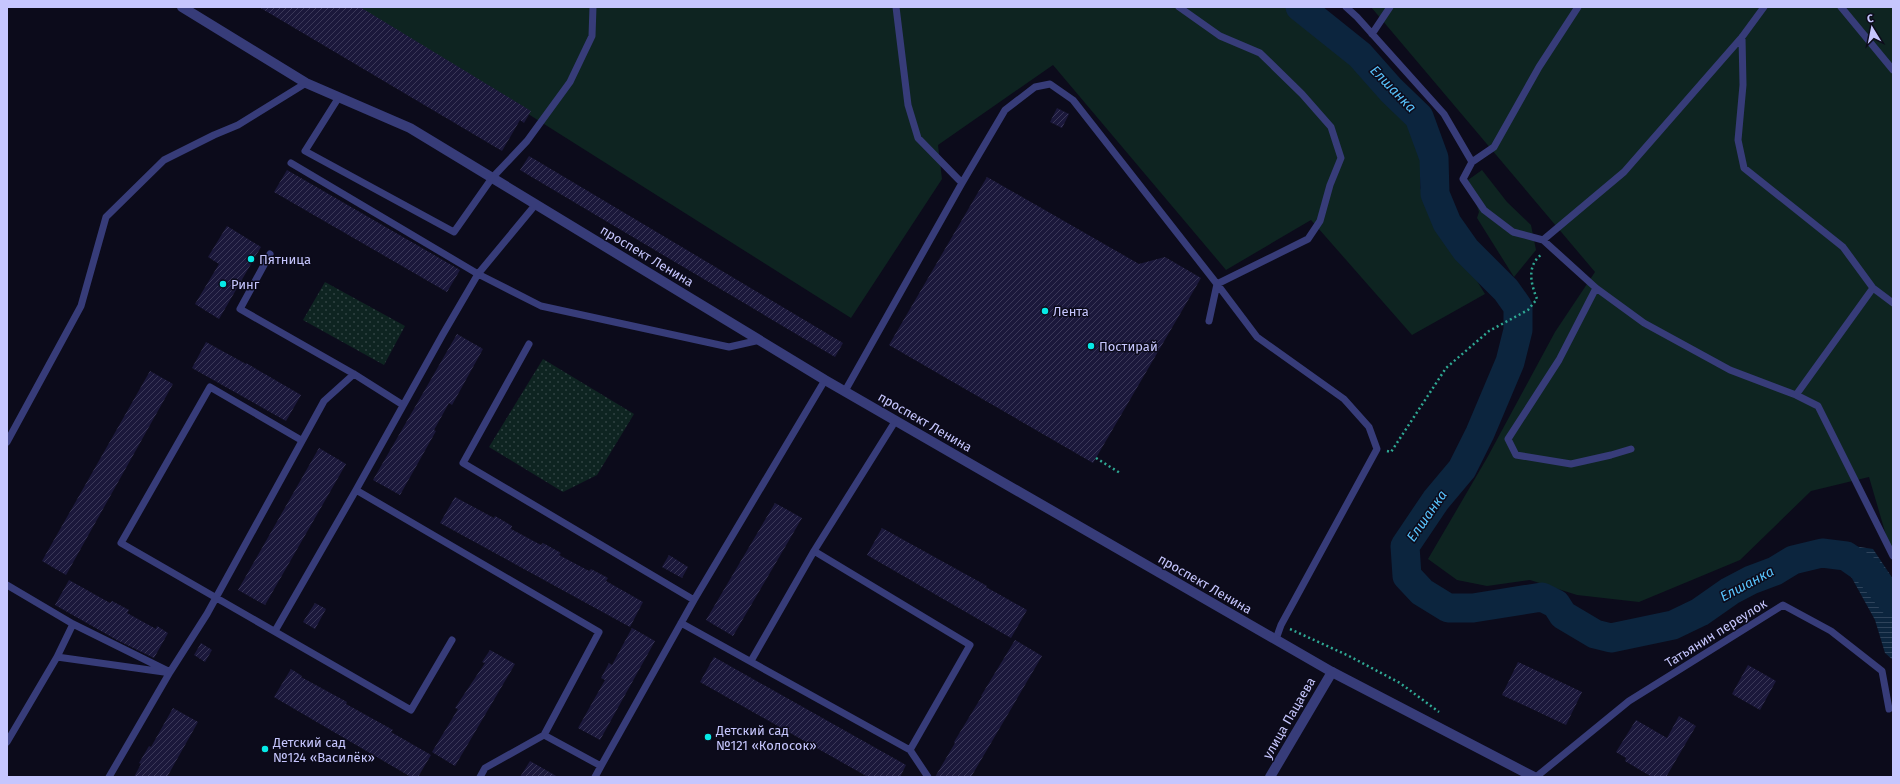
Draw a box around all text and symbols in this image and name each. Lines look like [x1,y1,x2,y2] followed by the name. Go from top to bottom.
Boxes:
[1852,8,1892,48] north arrow
[1866,12,1875,26] text: С
[1366,62,1420,116] water label: Елшанка
[598,222,696,290] street label: проспект Ленина
[259,252,311,267] place label: Пятница
[246,254,256,264] marker: Пятница
[231,277,260,292] place label: Ринг
[218,279,228,289] marker: Ринг
[1053,304,1089,319] place label: Лента
[1040,306,1050,316] marker: Лента
[1099,339,1158,354] place label: Постирай
[1086,341,1096,351] marker: Постирай
[875,389,975,455] street label: проспект Ленина
[1403,487,1451,545] water label: Елшанка
[1155,551,1255,617] street label: проспект Ленина
[1717,563,1777,605] water label: Елшанка
[1662,596,1770,670] street label: Татьянин переулок
[1260,675,1318,761] street label: улица Пацаева
[715,723,817,753] place label: Детский сад №121 «Колосок»
[703,732,713,742] marker: Детский сад №121 «Колосок»
[272,735,375,765] place label: Детский сад №124 «Василёк»
[260,744,270,754] marker: Детский сад №124 «Василёк»

